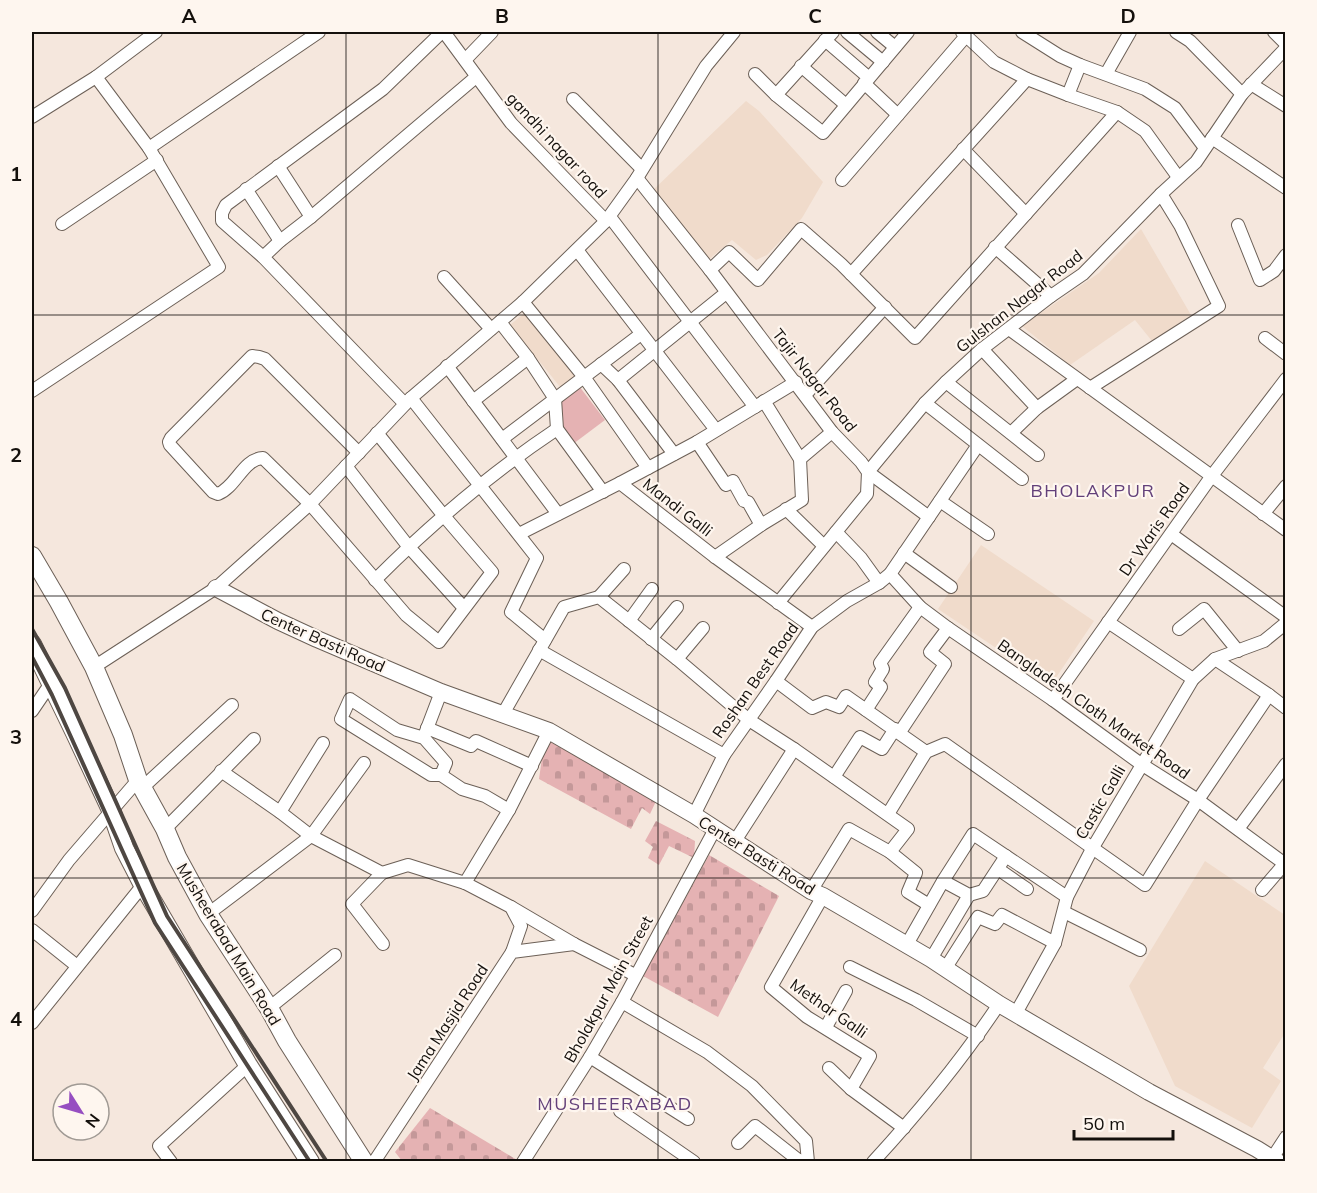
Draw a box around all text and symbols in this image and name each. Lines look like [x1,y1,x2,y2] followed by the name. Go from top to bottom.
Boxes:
[182,3,197,28] text: A
[495,3,509,28] text: B
[808,3,822,28] text: C
[1120,3,1136,28] text: D
[503,88,611,202] street label: gandhi nagar road
[10,161,22,186] text: 1
[952,245,1086,357] street label: Gulshan Nagar Road
[768,324,862,436] street label: Tajir Nagar Road
[10,442,22,467] text: 2
[639,474,717,540] street label: Mandi Galli
[1114,478,1194,580] street label: Dr Waris Road
[1031,479,1155,502] district label: BHOLAKPUR
[258,604,388,676] street label: Center Basti Road
[708,618,802,742] street label: Roshan Best Road
[994,635,1194,783] street label: Bangladesh Cloth Market Road
[10,724,22,749] text: 3
[1071,761,1129,843] street label: Castic Galli
[695,811,819,899] street label: Center Basti Road
[173,859,285,1029] street label: Musheerabad Main Road
[559,912,657,1066] street label: Bholakpur Main Street
[402,960,492,1084] street label: Jama Masjid Road
[787,974,871,1042] street label: Methar Galli
[10,1006,22,1031] text: 4
[51,1082,111,1142] north arrow
[537,1092,693,1115] district label: MUSHEERABAD
[1074,1103,1173,1141] scale bar
[81,1110,105,1132] text: N
[1083,1112,1125,1135] text: 50 m

